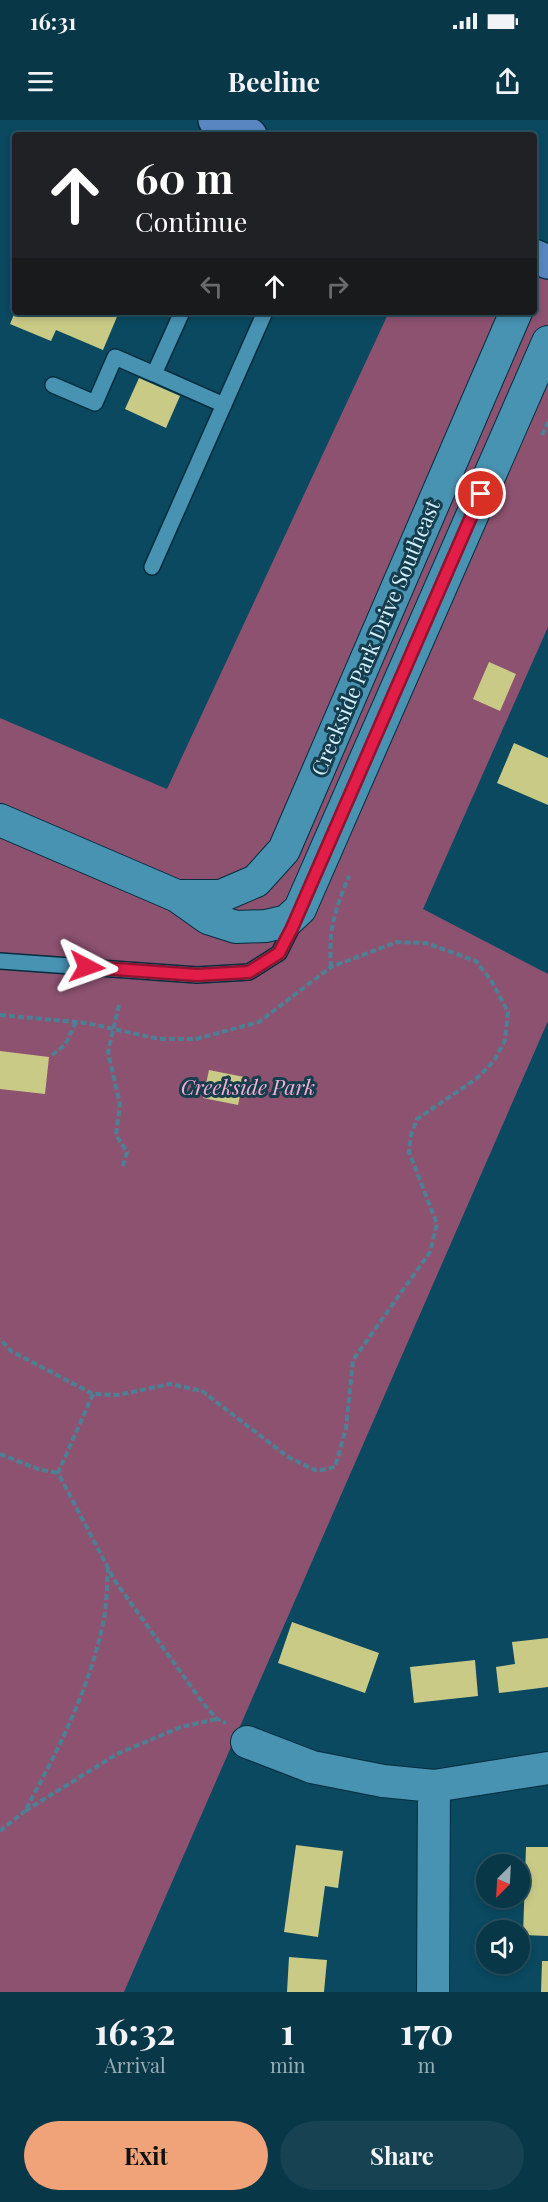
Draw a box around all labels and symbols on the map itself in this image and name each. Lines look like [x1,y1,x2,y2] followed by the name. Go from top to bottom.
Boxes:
[455,468,506,519] pin
[303,494,445,779] street label: Creekside Park Drive Southeast
[55,935,119,999] position arrow
[181,1072,315,1100] park label: Creekside Park
[476,1854,530,1908] north arrow

